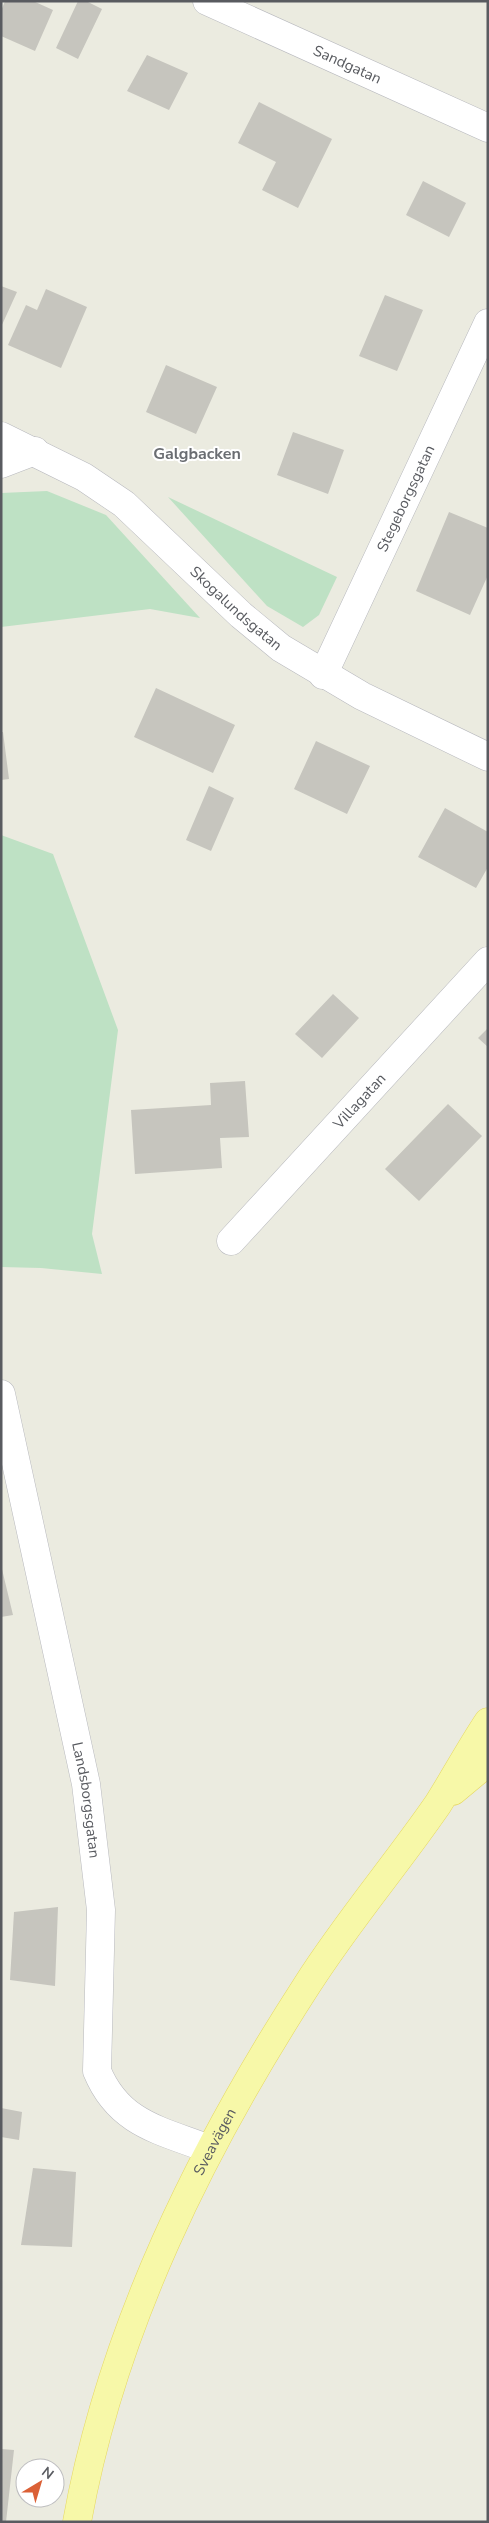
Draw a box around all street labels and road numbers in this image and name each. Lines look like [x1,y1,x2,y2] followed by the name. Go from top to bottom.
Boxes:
[310,40,385,89] street label: Sandgatan
[372,442,439,555] street label: Stegeborgsgatan
[186,562,286,655] street label: Skogalundsgatan
[328,1069,390,1134] street label: Villagatan
[67,1740,105,1859] street label: Landsborgsgatan
[189,2105,241,2179] street label: Sveavägen

